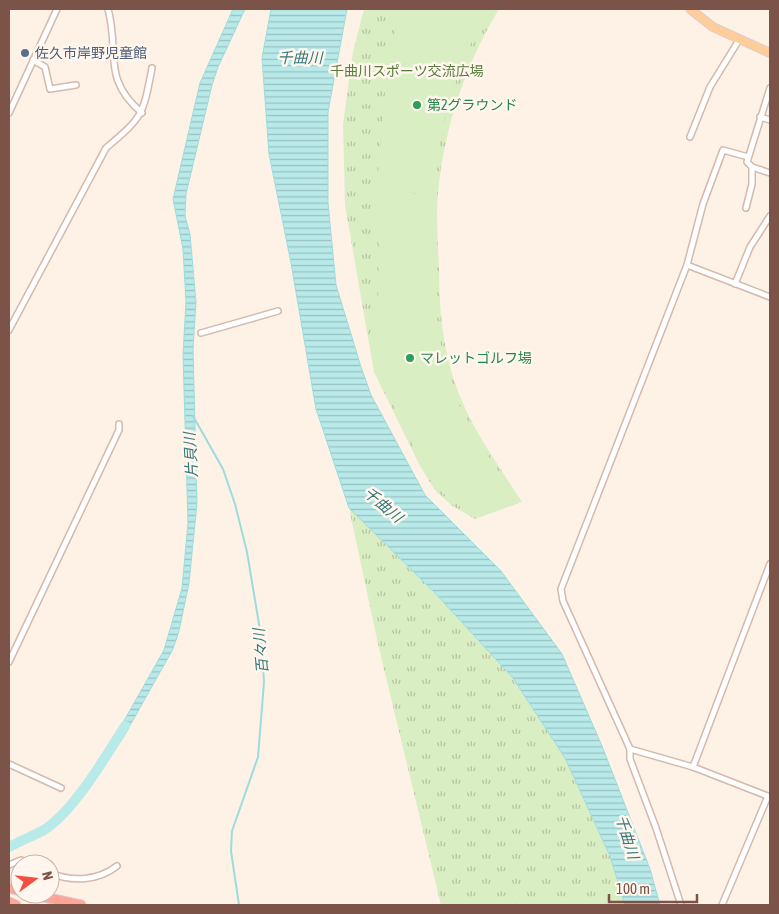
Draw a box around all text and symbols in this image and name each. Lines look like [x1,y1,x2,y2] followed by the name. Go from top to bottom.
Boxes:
[35,45,147,61] place label: 佐久市岸野児童館
[19,47,31,59] marker: 佐久市岸野児童館
[277,49,324,66] water label: 千曲川
[330,63,484,79] park label: 千曲川スポーツ交流広場
[427,97,518,113] place label: 第2グラウンド
[411,99,423,111] marker: 第2グラウンド
[420,350,532,366] place label: マレットゴルフ場
[404,352,416,364] marker: マレットゴルフ場
[181,430,200,478] water label: 片貝川
[361,484,408,527] water label: 千曲川
[250,626,271,674] water label: 百々川
[613,813,643,863] water label: 千曲川
[10,854,60,904] north arrow
[39,870,56,882] text: N
[609,872,696,904] scale bar
[616,880,650,897] text: 100 m

